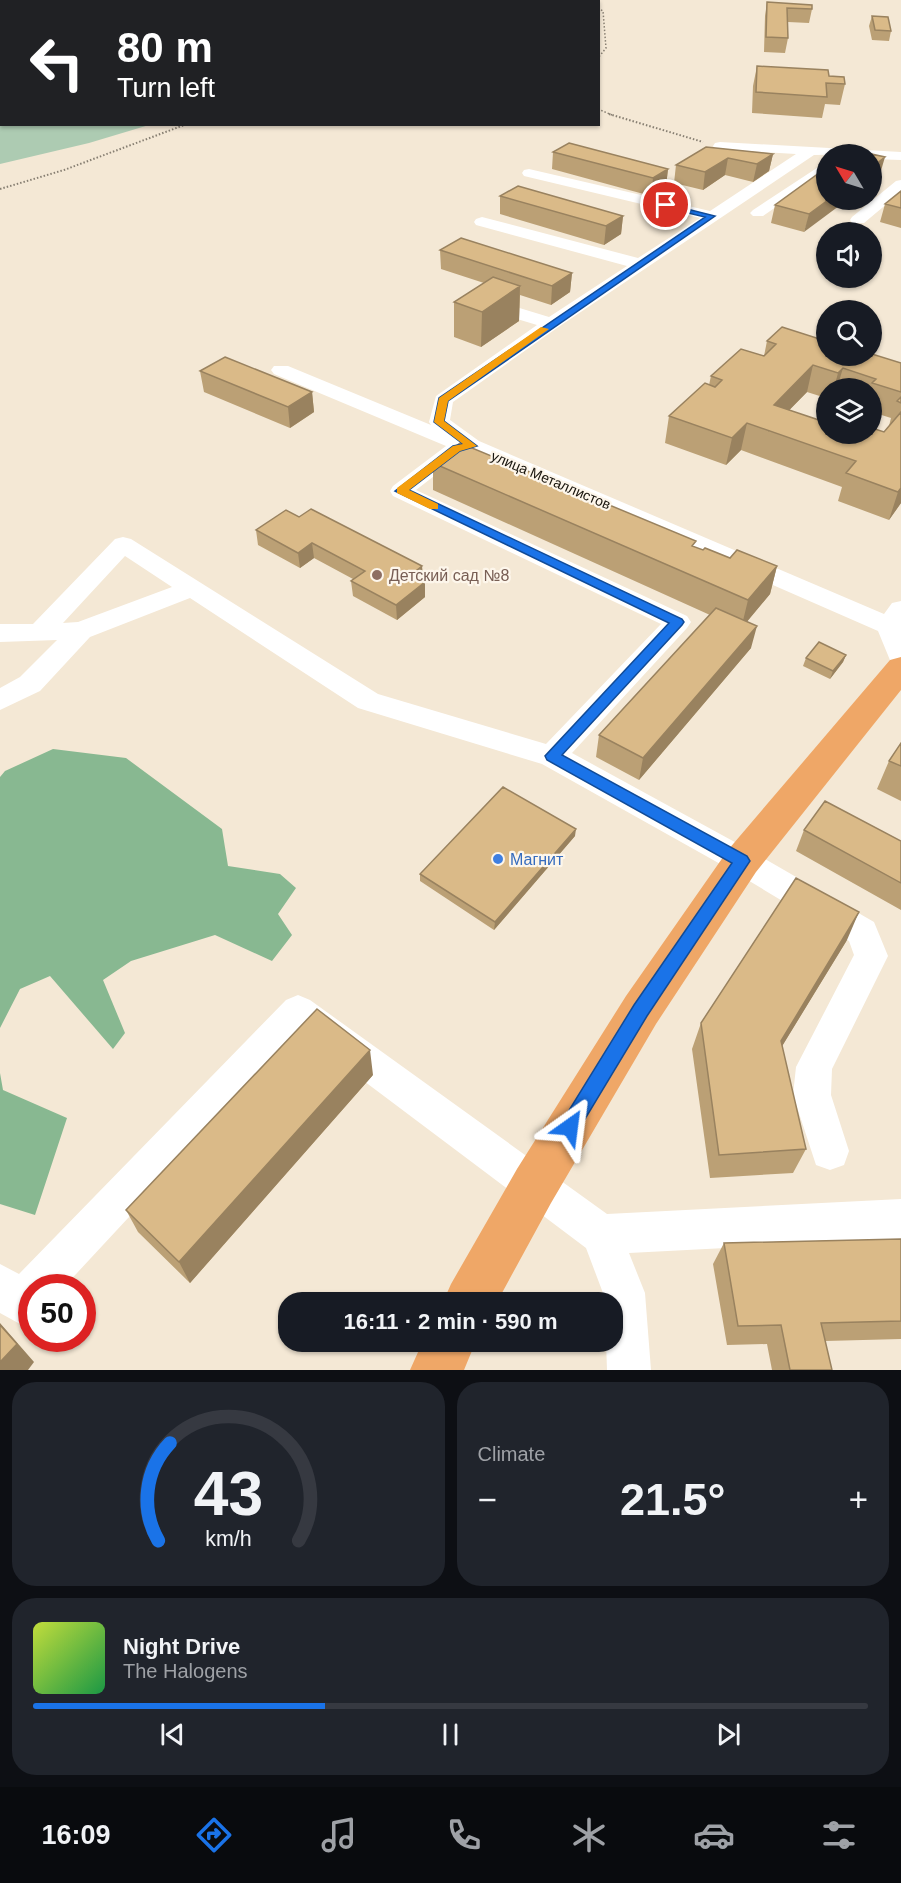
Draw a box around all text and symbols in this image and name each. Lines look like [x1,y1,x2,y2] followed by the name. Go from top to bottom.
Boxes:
[18,24,96,102] icon: left
[117,24,213,71] text: 80 m
[117,73,215,103] text: Turn left
[816,144,882,210] north arrow
[816,144,882,444] map controls
[640,179,691,230] pin
[649,188,682,221] icon: arrive
[816,222,882,288] button: sound
[816,300,882,366] button: search
[816,378,882,444] button: layers
[489,448,613,512] street label: улица Металлистов
[389,567,510,584] place label: Детский сад №8
[370,568,384,582] marker: Детский сад №8
[510,851,564,868] place label: Магнит
[491,852,505,866] marker: Магнит
[538,1095,602,1159] position arrow
[18,1274,96,1352] speed limit sign: 50
[344,1309,558,1334] text: 16:11 · 2 min · 590 m
[478,1443,545,1465] text: Climate
[194,1459,263,1528] text: 43
[620,1474,726,1525] text: 21.5°
[478,1481,497,1518] text: −
[849,1481,868,1518] text: +
[205,1527,251,1551] text: km/h
[123,1634,240,1659] text: Night Drive
[123,1660,248,1682] text: The Halogens
[156,1718,189,1751] icon: previous
[434,1718,467,1751] icon: pause
[712,1718,745,1751] icon: next
[193,1814,235,1856] icon: directions
[318,1814,360,1856] icon: music
[443,1814,485,1856] icon: phone
[568,1814,610,1856] icon: climate
[693,1814,735,1856] icon: car
[818,1814,860,1856] icon: filters
[41,1820,110,1850] text: 16:09

